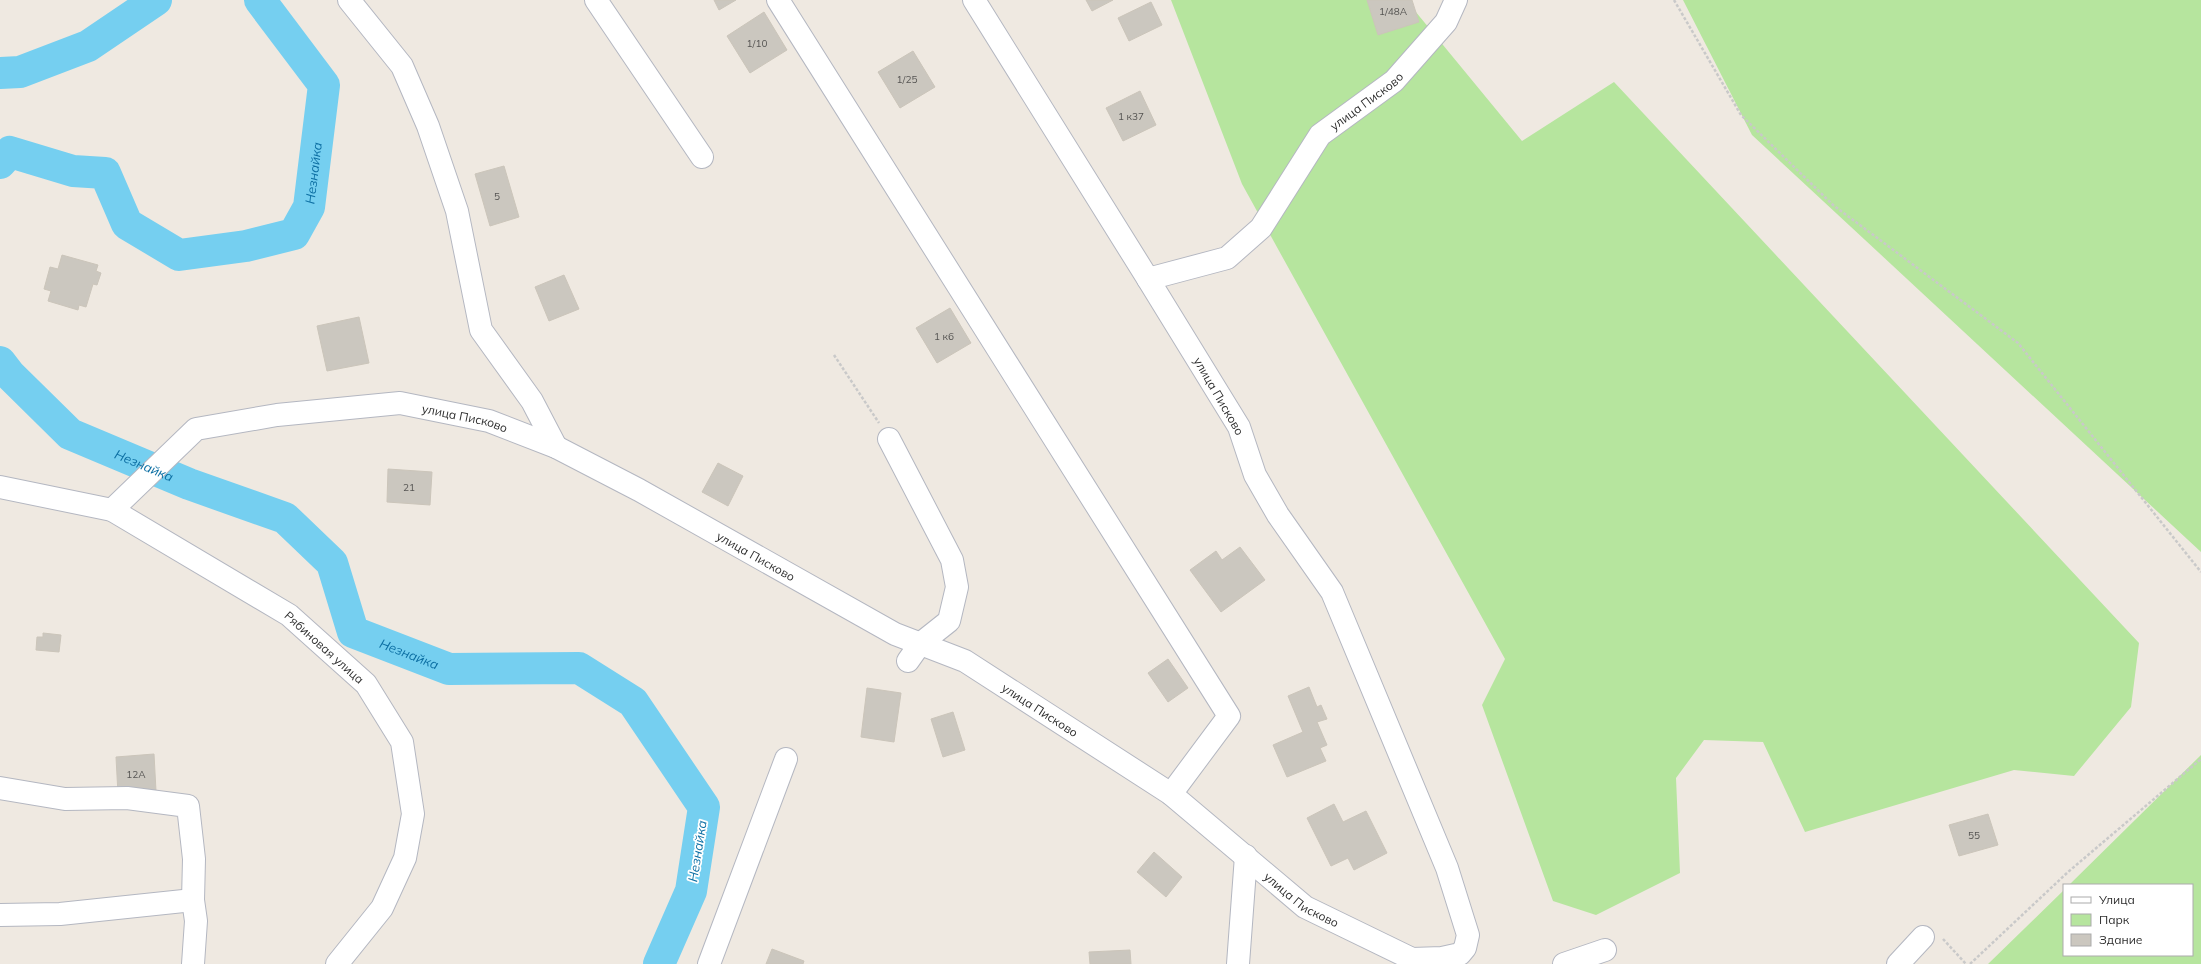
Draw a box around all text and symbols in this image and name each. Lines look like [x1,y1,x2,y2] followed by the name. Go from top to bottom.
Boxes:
[1379,5,1408,18] house number: 1/48А
[747,37,767,50] house number: 1/10
[1327,69,1406,133] street label: улица Писково
[897,73,917,86] house number: 1/25
[1118,110,1144,123] house number: 1 к37
[301,141,325,205] water label: Незнайка
[494,190,500,203] house number: 5
[934,330,954,343] house number: 1 к6
[1191,354,1247,438] street label: улица Писково
[421,400,510,435] street label: улица Писково
[112,446,176,485] water label: Незнайка
[403,481,415,494] house number: 21
[714,528,798,584] street label: улица Писково
[282,607,367,686] street label: Рябиновая улица
[377,635,441,672] water label: Незнайка
[999,680,1081,740] street label: улица Писково
[126,768,146,781] house number: 12А
[684,819,710,883] water label: Незнайка
[1968,829,1980,842] house number: 55
[1261,869,1342,930] street label: улица Писково
[2063,884,2193,956] legend
[2098,892,2135,907] text: Улица
[2099,912,2130,927] text: Парк
[2099,932,2143,947] text: Здание

